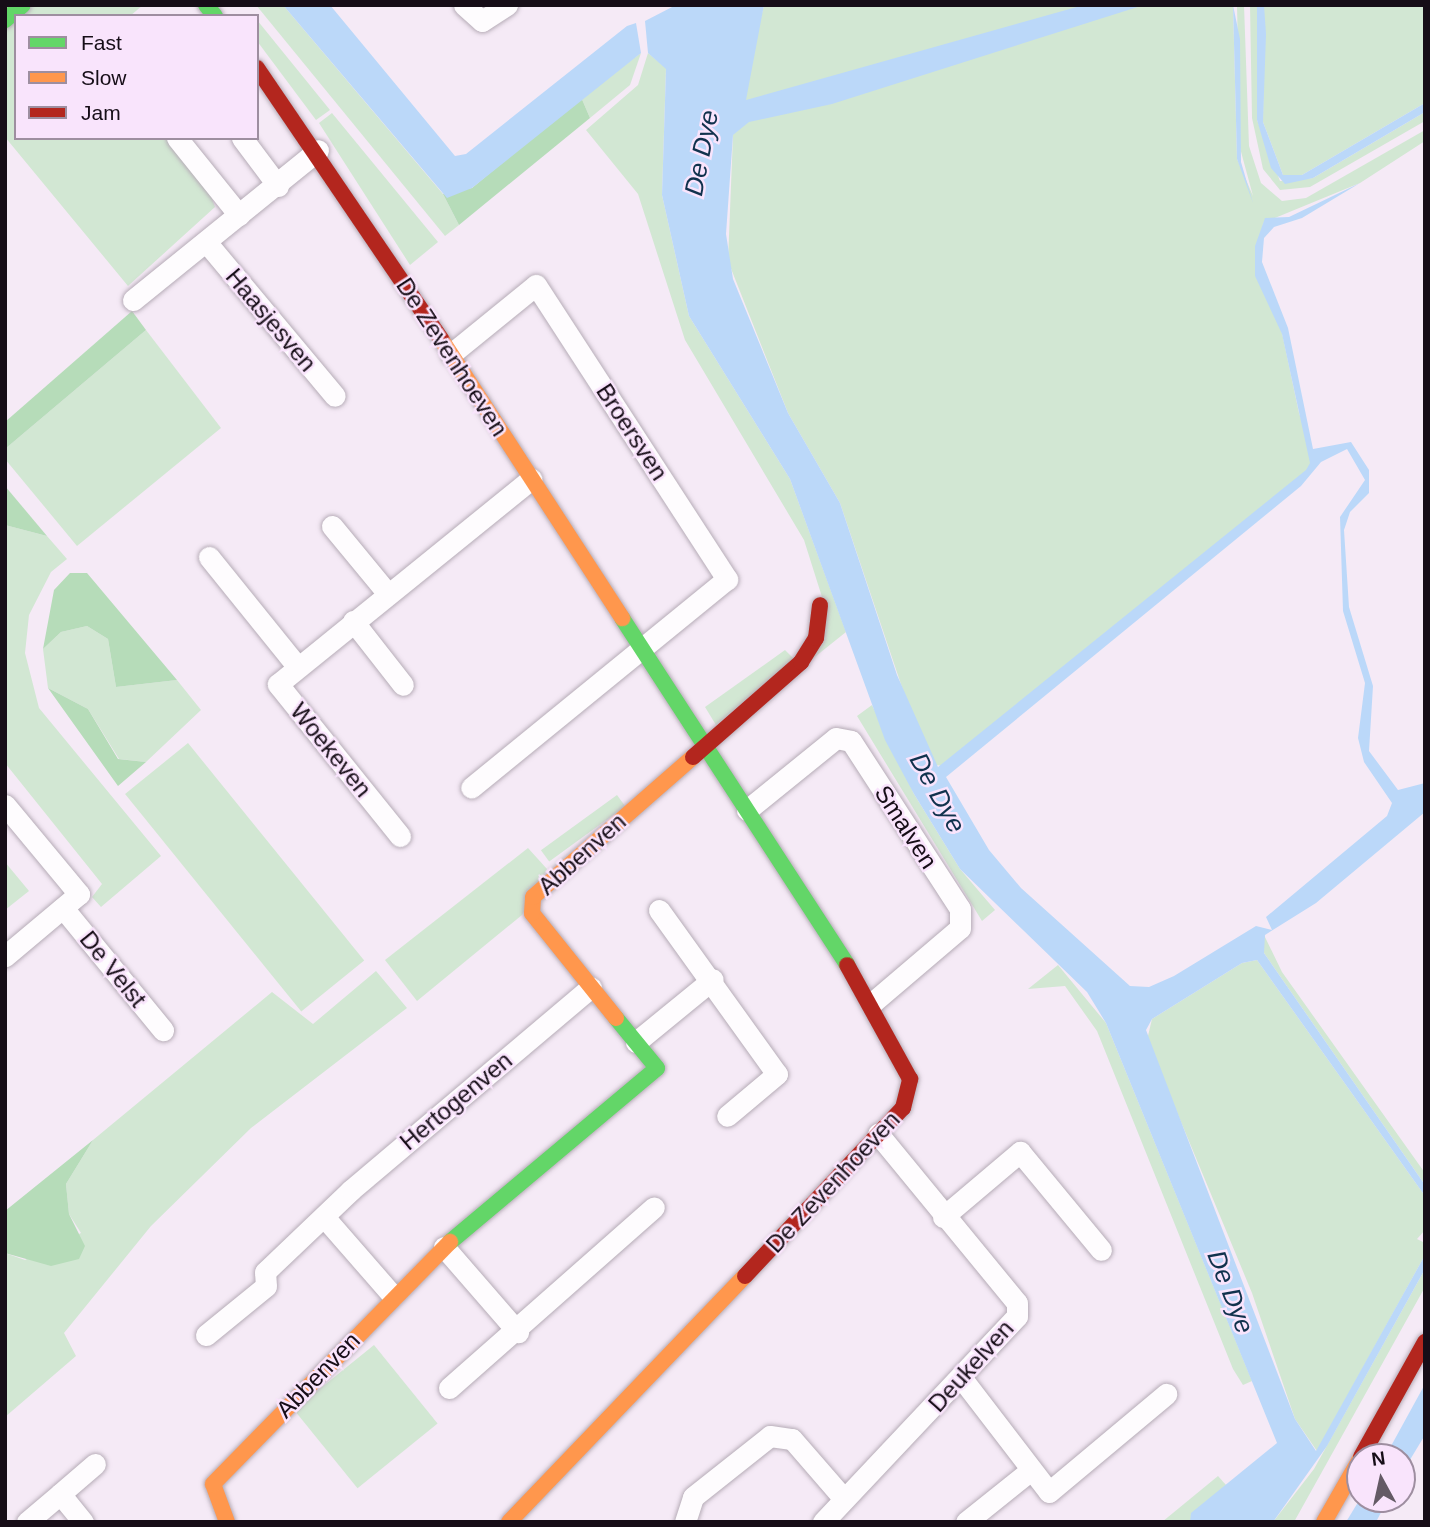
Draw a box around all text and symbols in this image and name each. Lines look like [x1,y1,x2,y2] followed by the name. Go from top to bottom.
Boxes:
[14,14,259,140] legend
[81,31,122,54] text: Fast
[81,66,127,89] text: Slow
[81,101,121,124] text: Jam
[678,107,726,199] water label: De Dye
[220,263,322,377] street label: Haasjesven
[390,273,514,441] street label: De Zevenhoeven
[590,378,674,486] street label: Broersven
[284,697,378,803] street label: Woekeven
[902,748,972,838] water label: De Dye
[868,780,944,874] street label: Smalven
[532,807,632,901] street label: Abbenven
[74,925,152,1013] street label: De Velst
[394,1046,518,1156] street label: Hertogenven
[760,1105,906,1259] street label: De Zevenhoeven
[1200,1246,1260,1338] water label: De Dye
[922,1314,1020,1418] street label: Deukelven
[270,1326,366,1424] street label: Abbenven
[1346,1443,1416,1513] north arrow
[1370,1447,1387,1470] text: N

